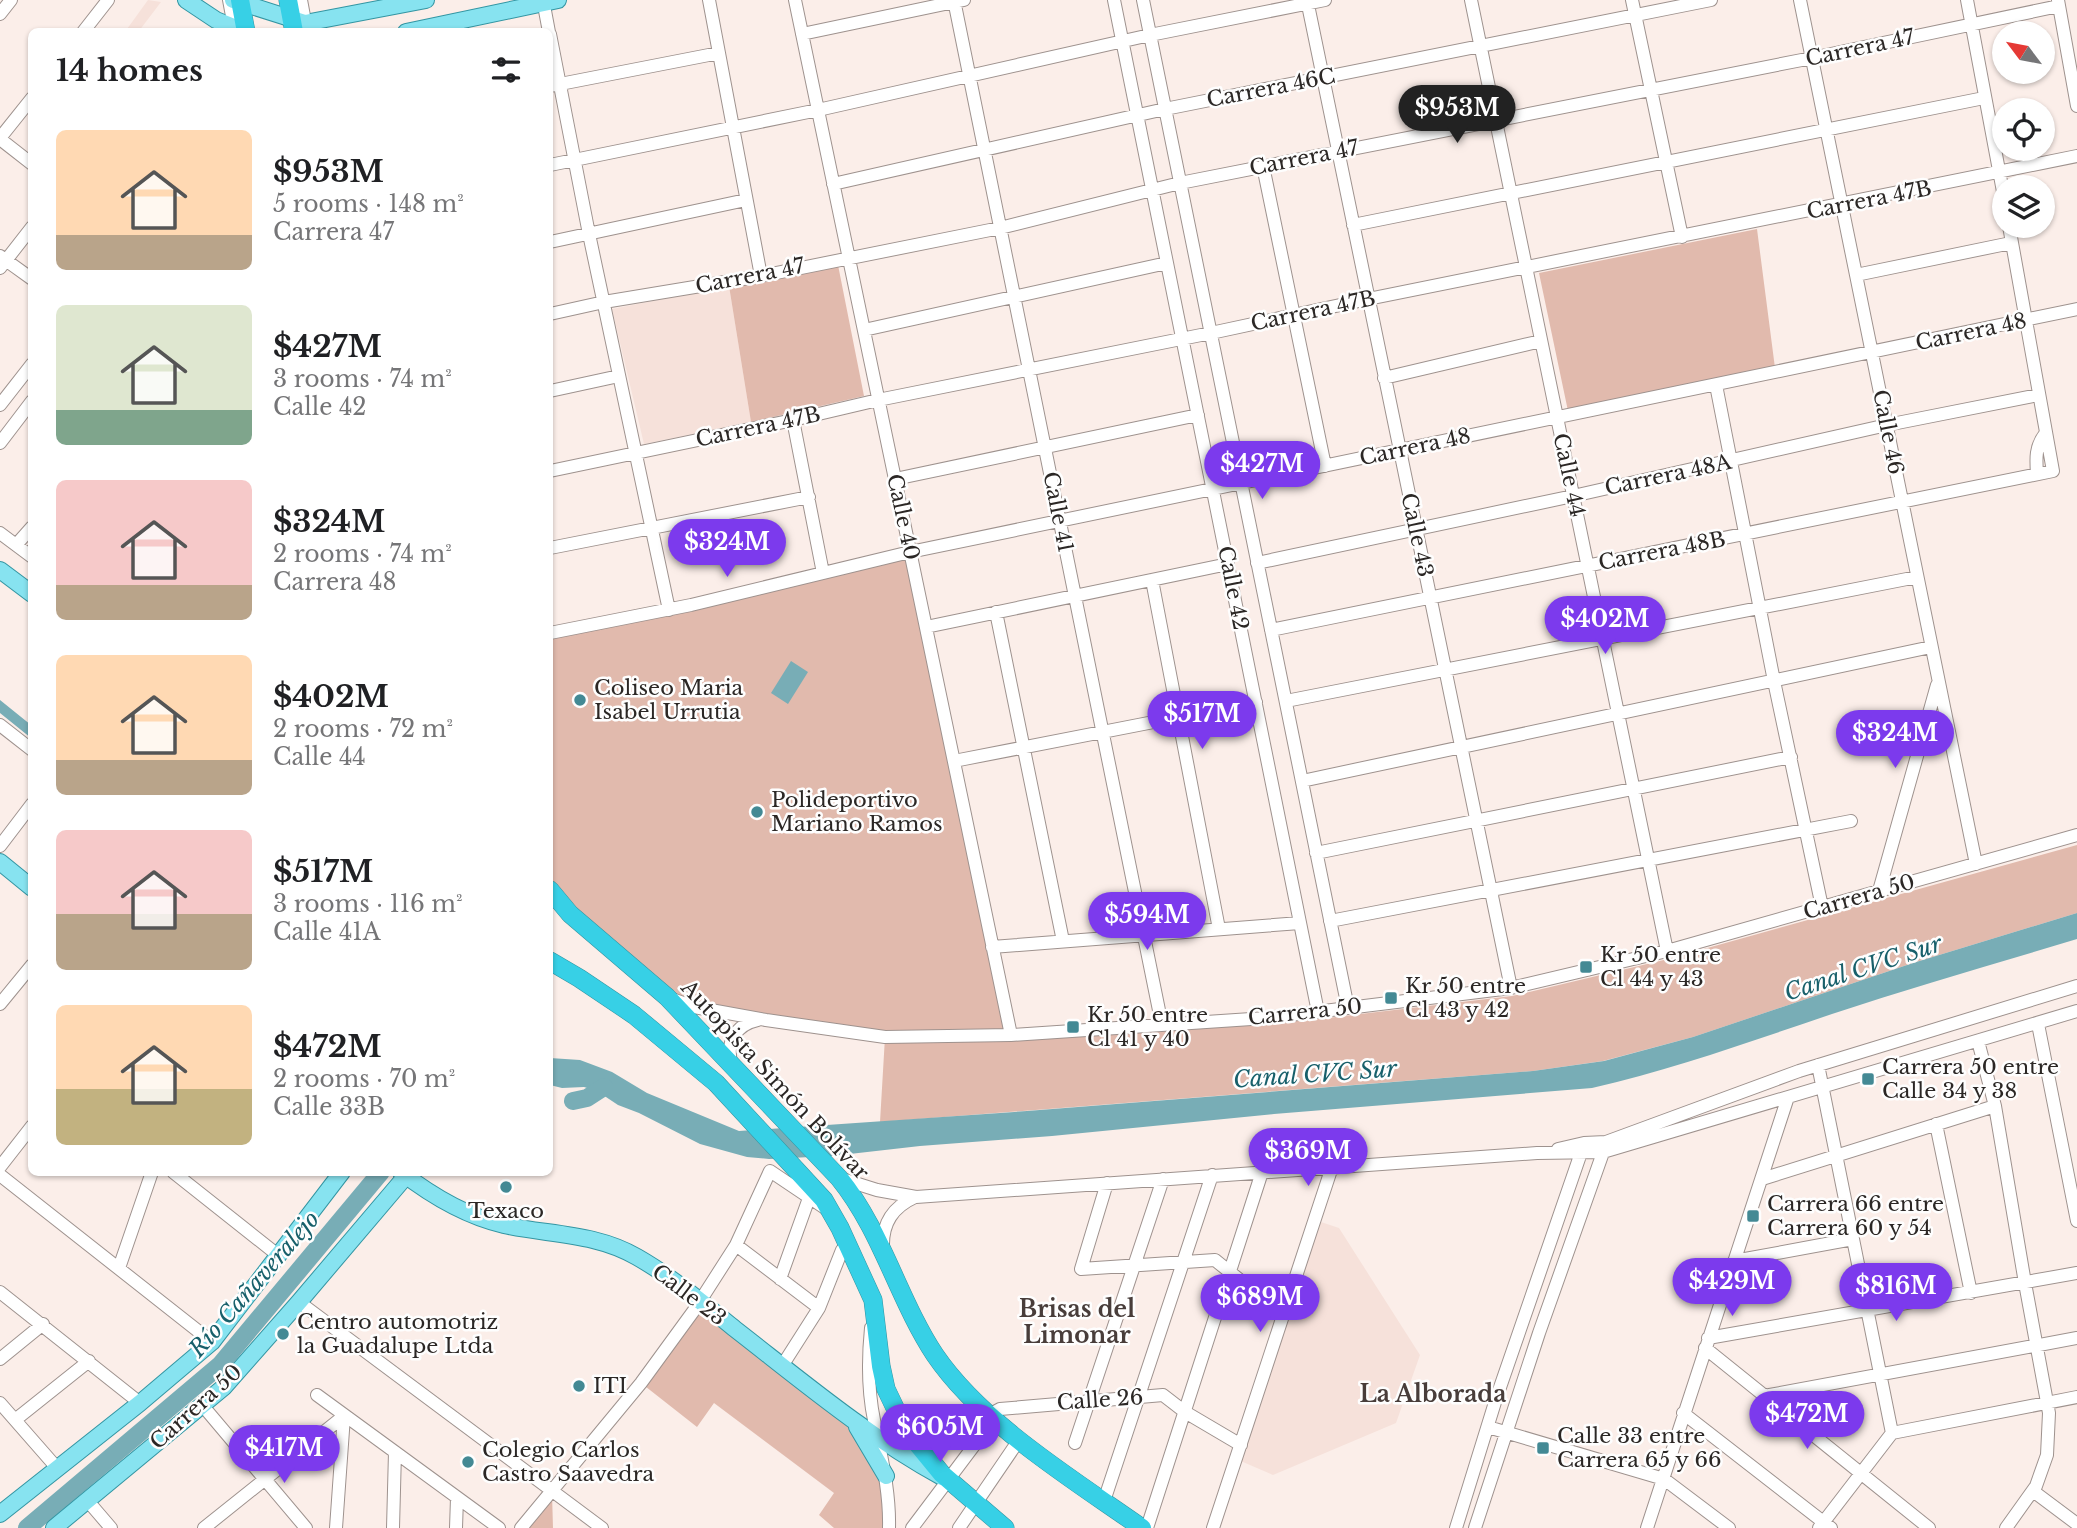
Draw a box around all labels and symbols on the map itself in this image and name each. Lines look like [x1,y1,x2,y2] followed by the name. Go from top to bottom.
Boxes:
[1992,21,2054,84] north arrow
[1803,24,1917,72] street label: Carrera 47
[1205,63,1337,113] street label: Carrera 46C
[1408,86,1506,145] pin: $953M
[1247,135,1361,181] street label: Carrera 47
[1804,175,1934,225] street label: Carrera 47B
[693,253,807,299] street label: Carrera 47
[1248,285,1378,337] street label: Carrera 47B
[1913,308,2029,356] street label: Carrera 48
[1867,387,1909,477] street label: Calle 46
[693,401,823,453] street label: Carrera 47B
[1357,423,1473,471] street label: Carrera 48
[1547,431,1591,519] street label: Calle 44
[1213,442,1311,501] pin: $427M
[1602,449,1735,501] street label: Carrera 48A
[1037,469,1079,555] street label: Calle 41
[881,472,925,562] street label: Calle 40
[1395,491,1439,579] street label: Calle 43
[678,520,776,579] pin: $324M
[1596,526,1728,576] street label: Carrera 48B
[1212,544,1254,632] street label: Calle 42
[1556,596,1654,656] pin: $402M
[594,675,744,725] place label: Coliseo Maria Isabel Urrutia
[572,692,588,708] marker: Coliseo Maria Isabel Urrutia
[1153,692,1251,751] pin: $517M
[1846,710,1944,770] pin: $324M
[771,787,943,837] place label: Polideportivo Mariano Ramos
[749,804,765,820] marker: Polideportivo Mariano Ramos
[1800,869,1918,925] street label: Carrera 50
[1098,892,1196,952] pin: $594M
[1781,929,1947,1007] water label: Canal CVC Sur
[1600,942,1721,992] place label: Kr 50 entre Cl 44 y 43
[1578,959,1594,975] marker: Kr 50 entre Cl 44 y 43
[1405,973,1526,1023] place label: Kr 50 entre Cl 43 y 42
[675,974,874,1185] street label: Autopista Simón Bolívar
[1383,990,1399,1006] marker: Kr 50 entre Cl 43 y 42
[1247,993,1363,1031] street label: Carrera 50
[1087,1002,1208,1052] place label: Kr 50 entre Cl 41 y 40
[1065,1019,1081,1035] marker: Kr 50 entre Cl 41 y 40
[1232,1054,1399,1094] water label: Canal CVC Sur
[1882,1054,2059,1104] place label: Carrera 50 entre Calle 34 y 38
[1860,1071,1876,1087] marker: Carrera 50 entre Calle 34 y 38
[1259,1128,1357,1188] pin: $369M
[498,1179,514,1195] marker: Texaco
[1767,1191,1944,1241] place label: Carrera 66 entre Carrera 60 y 54
[468,1198,544,1224] place label: Texaco
[182,1205,325,1364] water label: Río Cañaveralejo
[1745,1208,1761,1224] marker: Carrera 66 entre Carrera 60 y 54
[1683,1258,1781,1318] pin: $429M
[647,1259,731,1331] street label: Calle 23
[1847,1264,1945,1323] pin: $816M
[1211,1274,1309,1334] pin: $689M
[1019,1295,1135,1349] district label: Brisas del Limonar
[297,1309,498,1359] place label: Centro automotriz la Guadalupe Ltda
[275,1326,291,1342] marker: Centro automotriz la Guadalupe Ltda
[145,1359,247,1455] street label: Carrera 50
[593,1373,627,1399] place label: ITI
[571,1378,587,1394] marker: ITI
[1359,1380,1507,1408] district label: La Alborada
[1056,1384,1144,1416] street label: Calle 26
[1758,1392,1856,1451] pin: $472M
[891,1404,989,1464] pin: $605M
[1557,1423,1721,1473] place label: Calle 33 entre Carrera 65 y 66
[235,1426,333,1485] pin: $417M
[482,1437,654,1487] place label: Colegio Carlos Castro Saavedra
[1535,1440,1551,1456] marker: Calle 33 entre Carrera 65 y 66
[460,1454,476,1470] marker: Colegio Carlos Castro Saavedra

